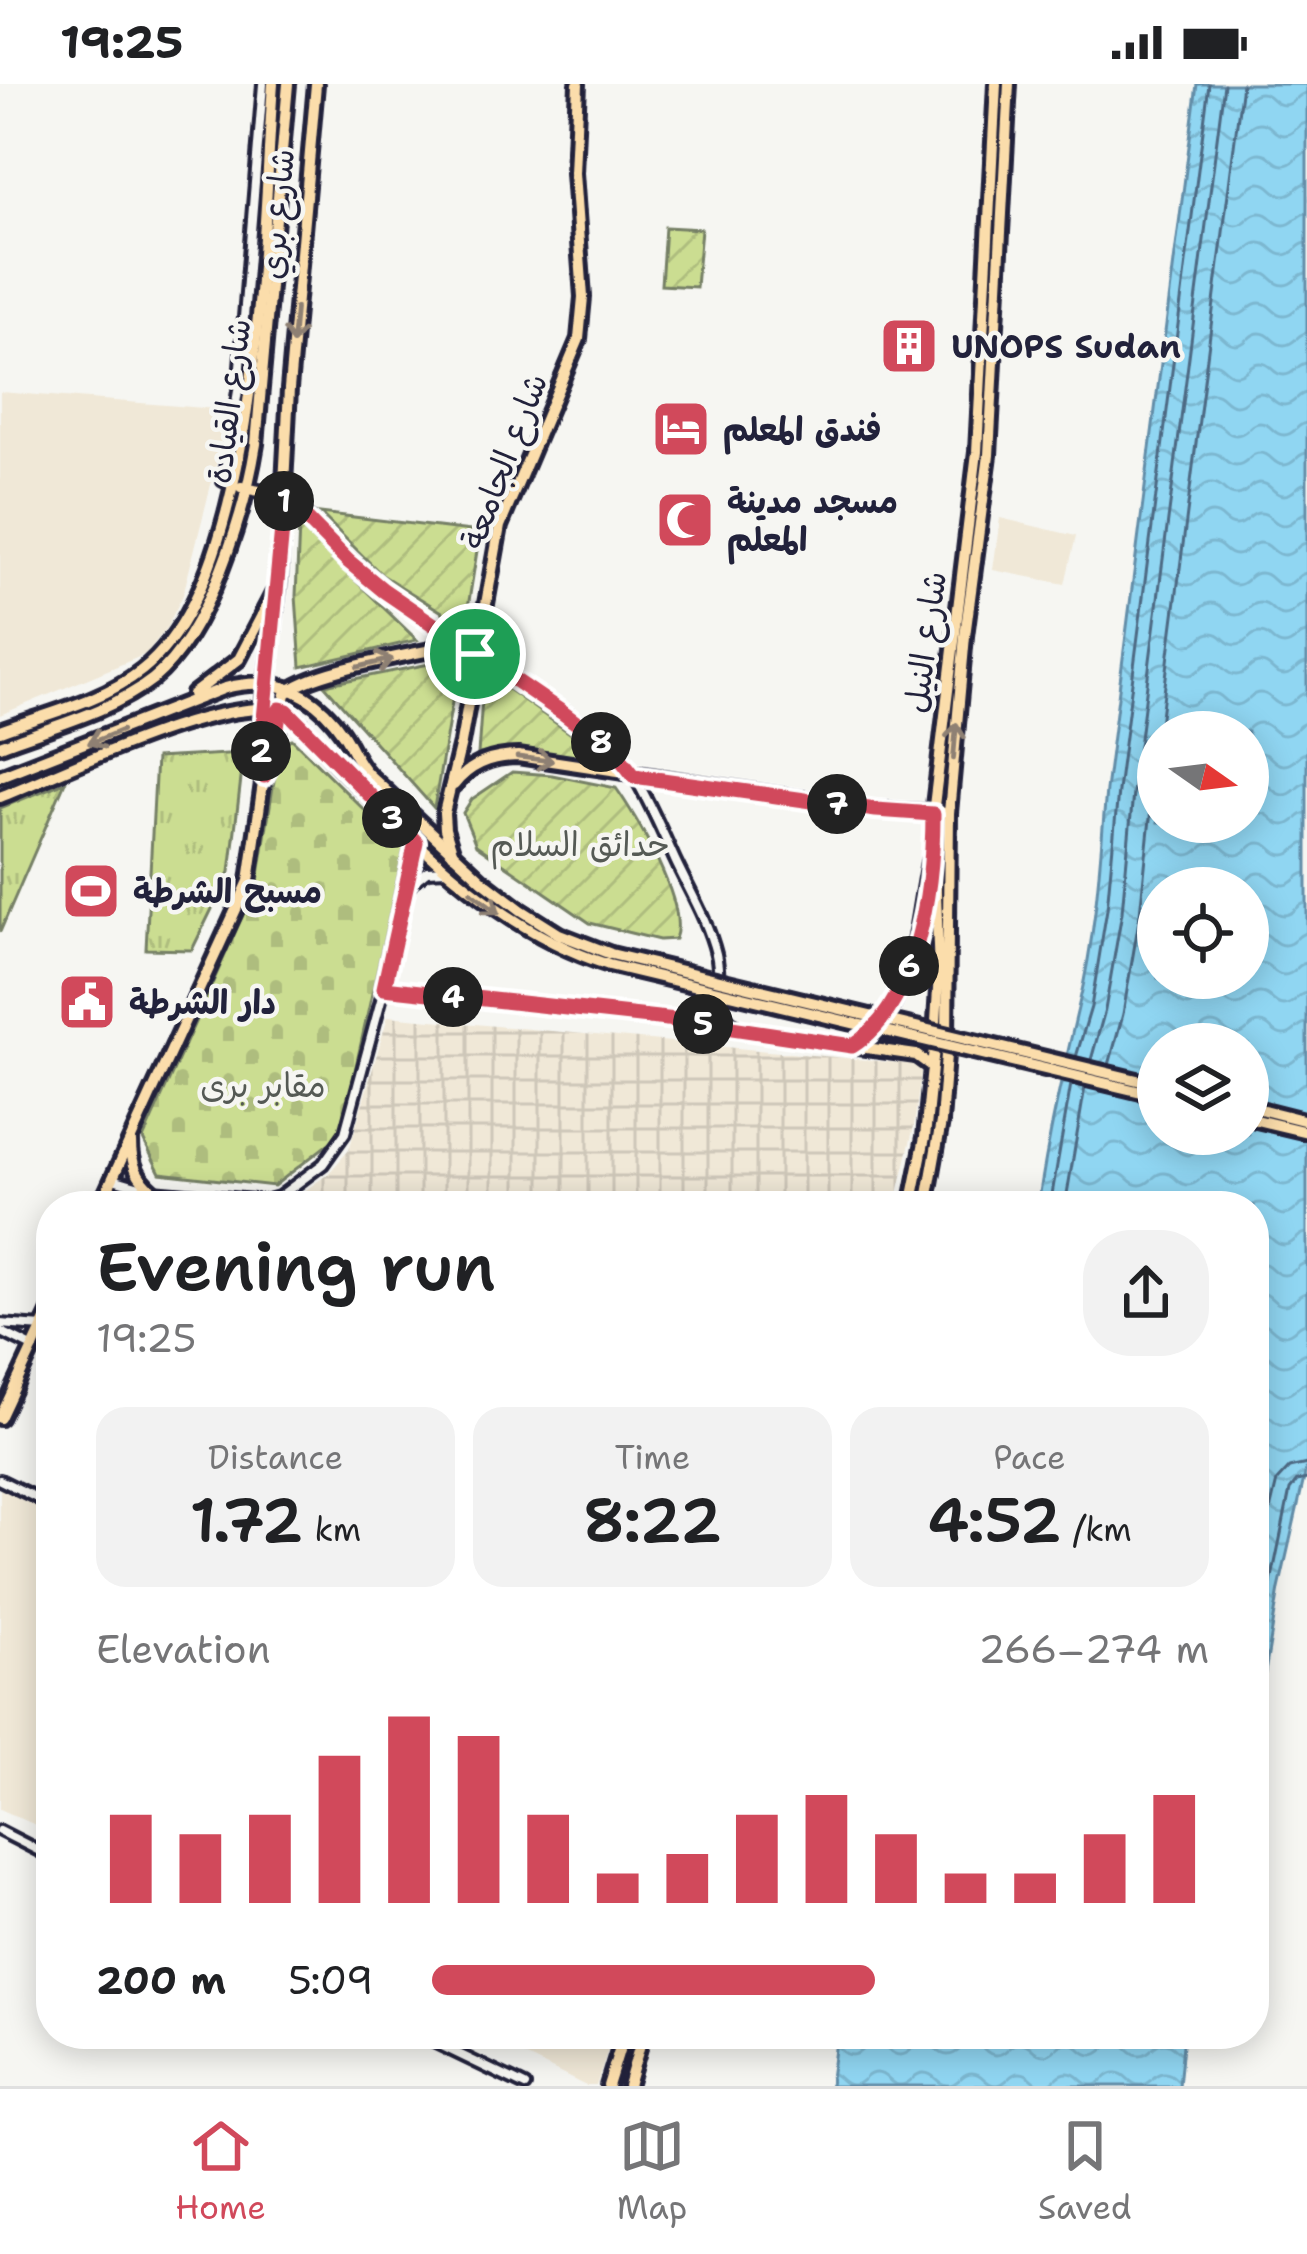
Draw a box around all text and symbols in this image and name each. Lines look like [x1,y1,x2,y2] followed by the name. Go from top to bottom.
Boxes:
[60,12,183,72] text: 19:25
[249,147,306,281] street label: شارع بري
[282,306,305,345] one-way arrow
[878,315,940,377] building icon: UNOPS Sudan
[197,316,262,486] street label: شارع القيادة
[951,324,1181,369] place label: UNOPS Sudan
[450,367,559,556] street label: شارع الجامعة
[650,398,712,460] hotel icon: فندق المعلم
[723,407,881,455] place label: فندق المعلم
[254,471,314,531] pin: 1
[276,478,292,523] text: 1
[727,479,898,565] place label: مسجد مدينة المعلم
[654,489,716,551] mosque icon: مسجد مدينة المعلم
[893,568,958,716] street label: شارع النيل
[424,603,526,705] pin
[442,621,508,687] icon: arrive
[355,651,393,673] one-way arrow
[1137,711,1269,843] north arrow
[1137,711,1269,1155] map controls
[571,712,631,772] pin: 8
[589,719,613,764] text: 8
[231,721,291,781] pin: 2
[943,722,966,761] one-way arrow
[88,727,125,749] one-way arrow
[249,728,273,773] text: 2
[515,748,554,771] one-way arrow
[807,774,867,834] pin: 7
[825,781,849,826] text: 7
[362,788,422,848] pin: 3
[380,795,404,840] text: 3
[490,822,670,870] park label: حدائق السلام
[60,860,122,922] sports icon: مسبح الشرطة
[1137,867,1269,999] button: locate
[133,869,322,914] place label: مسبح الشرطة
[469,888,501,914] one-way arrow
[879,936,939,996] pin: 6
[897,943,921,988] text: 6
[423,967,483,1027] pin: 4
[56,971,118,1033] public building icon: دار الشرطة
[441,974,465,1019] text: 4
[129,980,276,1025] place label: دار الشرطة
[673,994,733,1054] pin: 5
[693,1001,713,1046] text: 5
[1137,1023,1269,1155] button: layers
[200,1063,326,1108] park label: مقابر برى
[96,1223,496,1311] text: Evening run
[1083,1230,1209,1356] button: share
[96,1312,196,1364] text: 19:25
[208,1435,343,1480] text: Distance
[615,1435,690,1480] text: Time
[993,1435,1066,1480] text: Pace
[190,1480,303,1560] text: 1.72
[583,1480,722,1560] text: 8:22
[927,1480,1062,1560] text: 4:52
[303,1507,361,1552] text: km
[1062,1507,1132,1552] text: /km
[96,1623,271,1675] text: Elevation
[978,1623,1209,1675] text: 266–274 m
[96,1954,226,2006] text: 200 m
[288,1954,373,2006] text: 5:09
[175,2113,266,2230] tab: Home
[617,2113,687,2230] tab: Map
[1038,2113,1132,2230] tab: Saved

